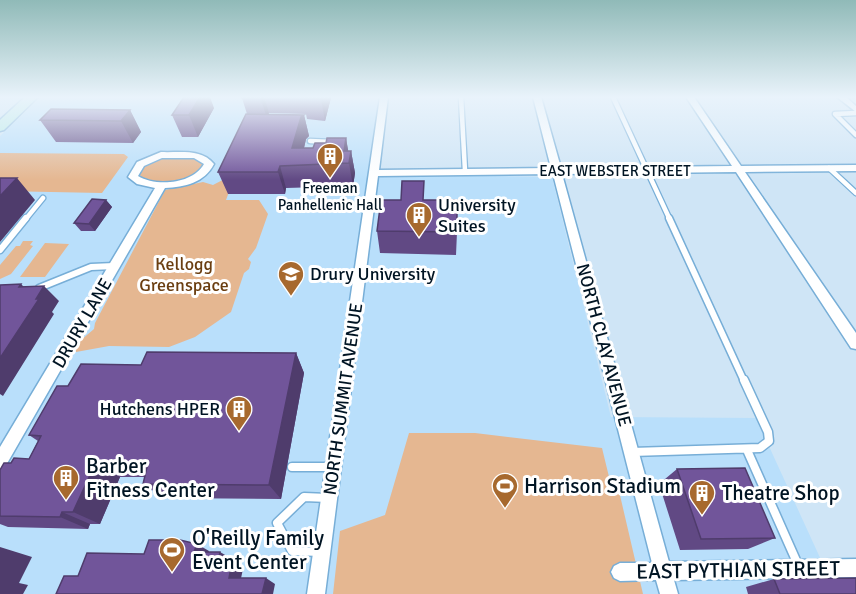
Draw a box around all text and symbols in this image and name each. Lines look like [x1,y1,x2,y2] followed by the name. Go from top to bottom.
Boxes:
[315,141,345,179] building icon: Freeman Panhellenic Hall
[539,162,691,180] street label: EAST WEBSTER STREET
[278,179,382,214] place label: Freeman Panhellenic Hall
[438,194,516,237] place label: University Suites
[404,200,434,238] building icon: University Suites
[139,253,229,296] park label: Kellogg Greenspace
[276,259,306,297] school or university icon: Drury University
[572,261,636,429] street label: NORTH CLAY AVENUE
[310,263,436,285] place label: Drury University
[47,274,117,372] street label: DRURY LANE
[319,301,367,497] street label: NORTH SUMMIT AVENUE
[224,394,254,432] building icon: Hutchens HPER
[100,398,220,420] place label: Hutchens HPER
[86,453,215,503] place label: Barber Fitness Center
[51,463,81,501] building icon: Barber Fitness Center
[490,471,520,509] sports icon: Harrison Stadium
[524,473,681,499] place label: Harrison Stadium
[687,478,717,516] building icon: Theatre Shop
[722,480,840,506] place label: Theatre Shop
[192,525,324,575] place label: O'Reilly Family Event Center
[157,535,187,573] sports icon: O'Reilly Family Event Center
[636,555,841,585] street label: EAST PYTHIAN STREET

